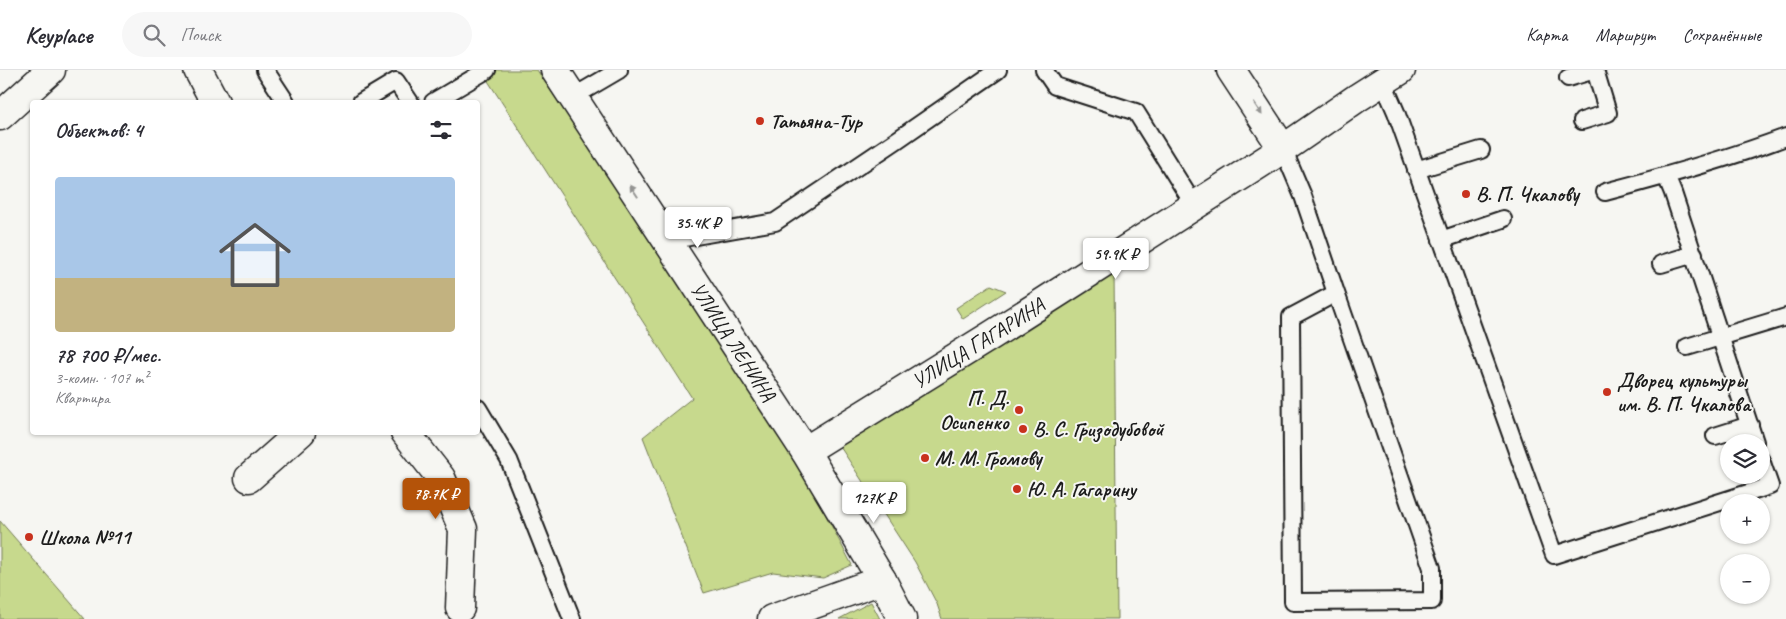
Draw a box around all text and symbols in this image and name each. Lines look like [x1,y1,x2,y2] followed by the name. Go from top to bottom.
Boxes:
[122,12,472,57] search box
[25,20,92,50] text: Keyplace
[140,21,168,49] icon: search
[180,23,220,47] text: Поиск
[1526,24,1567,46] text: Карта
[1595,24,1655,46] text: Маршрут
[1683,24,1761,46] text: Сохранённые
[1253,102,1263,116] one-way arrow
[770,108,864,134] place label: Татьяна-Тур
[754,115,766,127] marker: Татьяна-Тур
[427,116,455,144] icon: filters
[55,117,143,143] text: Объектов: 4
[1476,181,1581,207] place label: В. П. Чкалову
[629,184,639,197] one-way arrow
[1460,188,1472,200] marker: В. П. Чкалову
[652,206,744,249] pin: 35.4K ₽
[210,210,300,300] icon: home
[676,213,720,233] text: 35.4K ₽
[1070,238,1162,280] pin: 59.9K ₽
[1094,244,1138,264] text: 59.9K ₽
[685,277,782,407] street label: УЛИЦА ЛЕНИНА
[907,291,1050,394] street label: УЛИЦА ГАГАРИНА
[55,342,161,368] text: 78 700 ₽/мес.
[1617,367,1752,417] place label: Дворец культуры им. В. П. Чкалова
[55,368,148,388] text: 3-комн. · 107 m²
[940,385,1011,435] place label: П. Д. Осипенко
[1601,386,1613,398] marker: Дворец культуры им. В. П. Чкалова
[55,388,110,408] text: Квартира
[1013,404,1025,416] marker: П. Д. Осипенко
[1033,416,1166,443] place label: В. С. Гризодубовой
[1017,423,1029,435] marker: В. С. Гризодубовой
[1720,434,1770,604] map controls
[1720,434,1770,484] button: layers
[935,445,1044,471] place label: М. М. Громову
[919,452,931,464] marker: М. М. Громову
[1027,476,1138,502] place label: Ю. А. Гагарину
[390,478,482,520] pin: 78.7K ₽
[833,482,915,524] pin: 127K ₽
[1011,483,1023,495] marker: Ю. А. Гагарину
[414,484,458,504] text: 78.7K ₽
[853,488,895,508] text: 127K ₽
[1720,494,1770,544] button: +
[39,524,133,550] place label: Школа №11
[23,531,35,543] marker: Школа №11
[1720,554,1770,604] button: −

